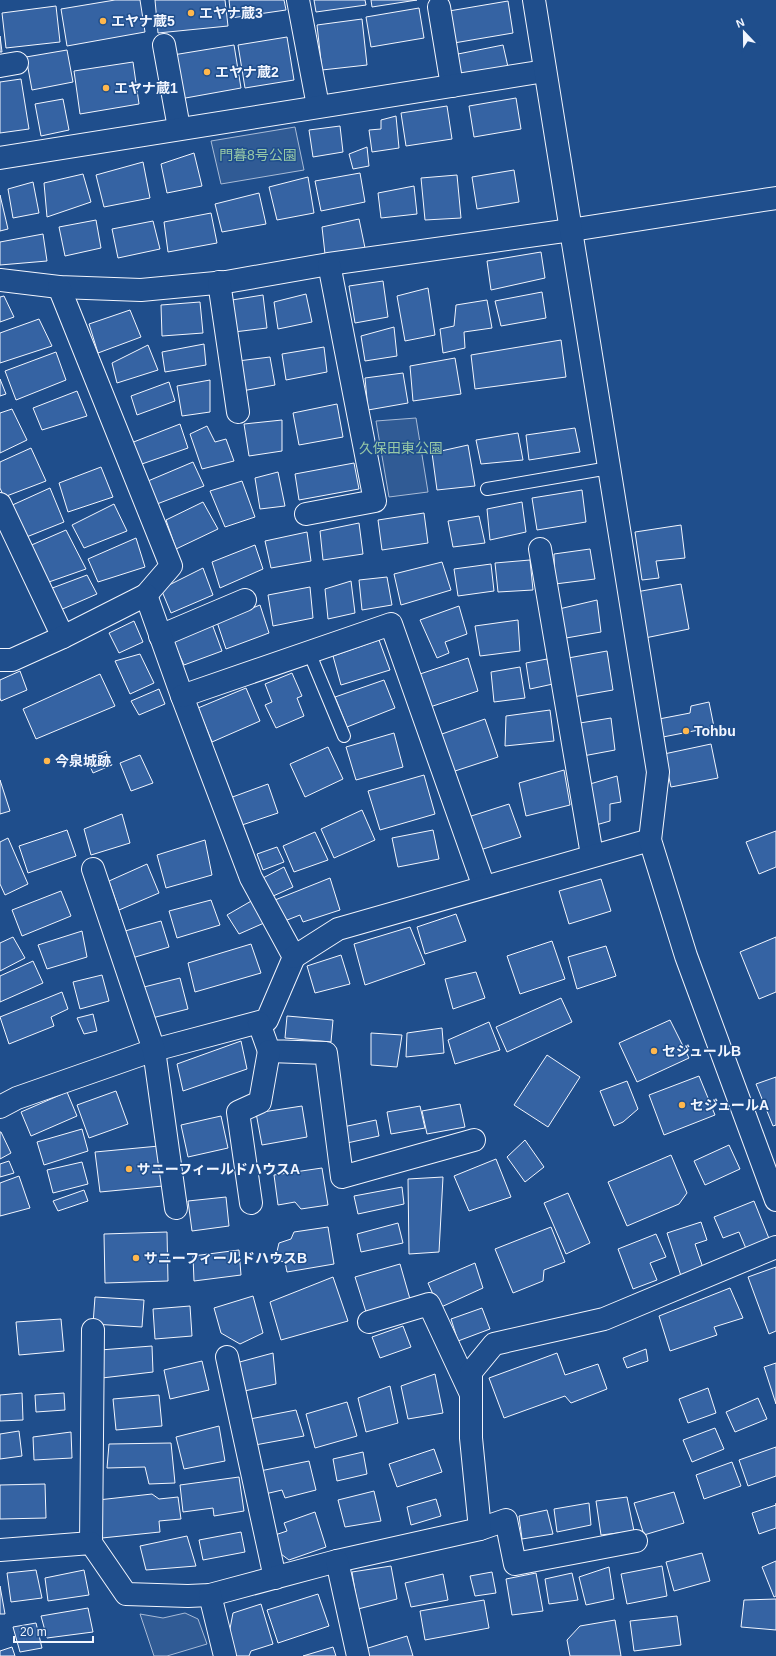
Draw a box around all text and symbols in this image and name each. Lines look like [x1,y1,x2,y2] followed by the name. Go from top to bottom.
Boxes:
[199,5,263,21] place label: エヤナ蔵3
[186,8,196,18] marker: エヤナ蔵3
[724,12,764,52] north arrow
[111,13,175,29] place label: エヤナ蔵5
[98,16,108,26] marker: エヤナ蔵5
[734,16,746,30] text: N
[215,64,279,80] place label: エヤナ蔵2
[202,67,212,77] marker: エヤナ蔵2
[114,80,178,96] place label: エヤナ蔵1
[101,83,111,93] marker: エヤナ蔵1
[219,147,297,163] park label: 門暮8号公園
[359,440,443,456] park label: 久保田東公園
[694,723,736,739] place label: Tohbu
[681,726,691,736] marker: Tohbu
[55,753,111,769] place label: 今泉城跡
[42,756,52,766] marker: 今泉城跡
[662,1043,741,1059] place label: セジュールB
[649,1046,659,1056] marker: セジュールB
[690,1097,769,1113] place label: セジュールA
[677,1100,687,1110] marker: セジュールA
[137,1161,300,1177] place label: サニーフィールドハウスA
[124,1164,134,1174] marker: サニーフィールドハウスA
[144,1250,307,1266] place label: サニーフィールドハウスB
[131,1253,141,1263] marker: サニーフィールドハウスB
[14,1618,93,1644] scale bar
[20,1625,47,1639] text: 20 m

